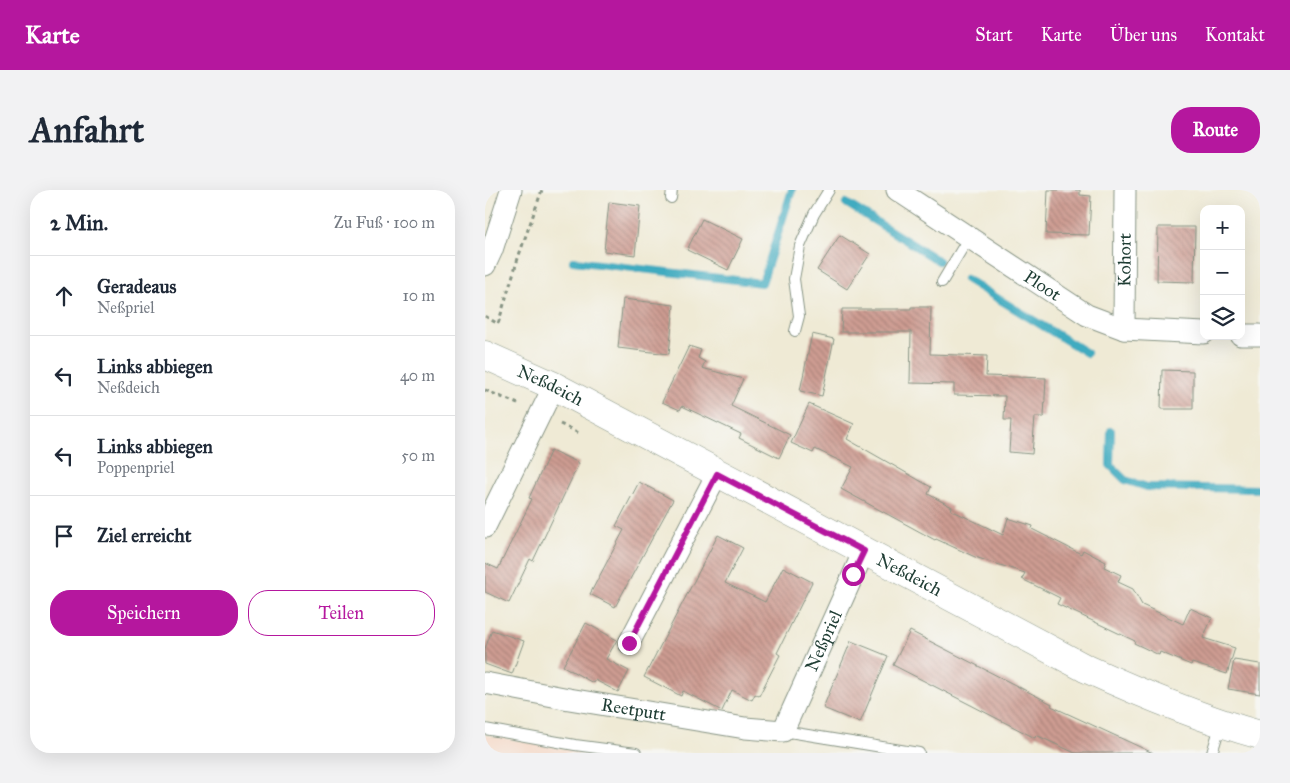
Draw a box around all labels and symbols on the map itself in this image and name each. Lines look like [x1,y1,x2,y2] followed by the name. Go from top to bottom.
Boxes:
[1113,232,1136,287] street label: Kohort
[1020,265,1066,306] street label: Ploot
[514,360,587,411] street label: Neßdeich
[873,548,946,601] street label: Neßdeich
[842,563,865,586] route start
[800,607,847,675] street label: Neßpriel
[618,632,641,655] route end
[600,693,668,726] street label: Reetputt

